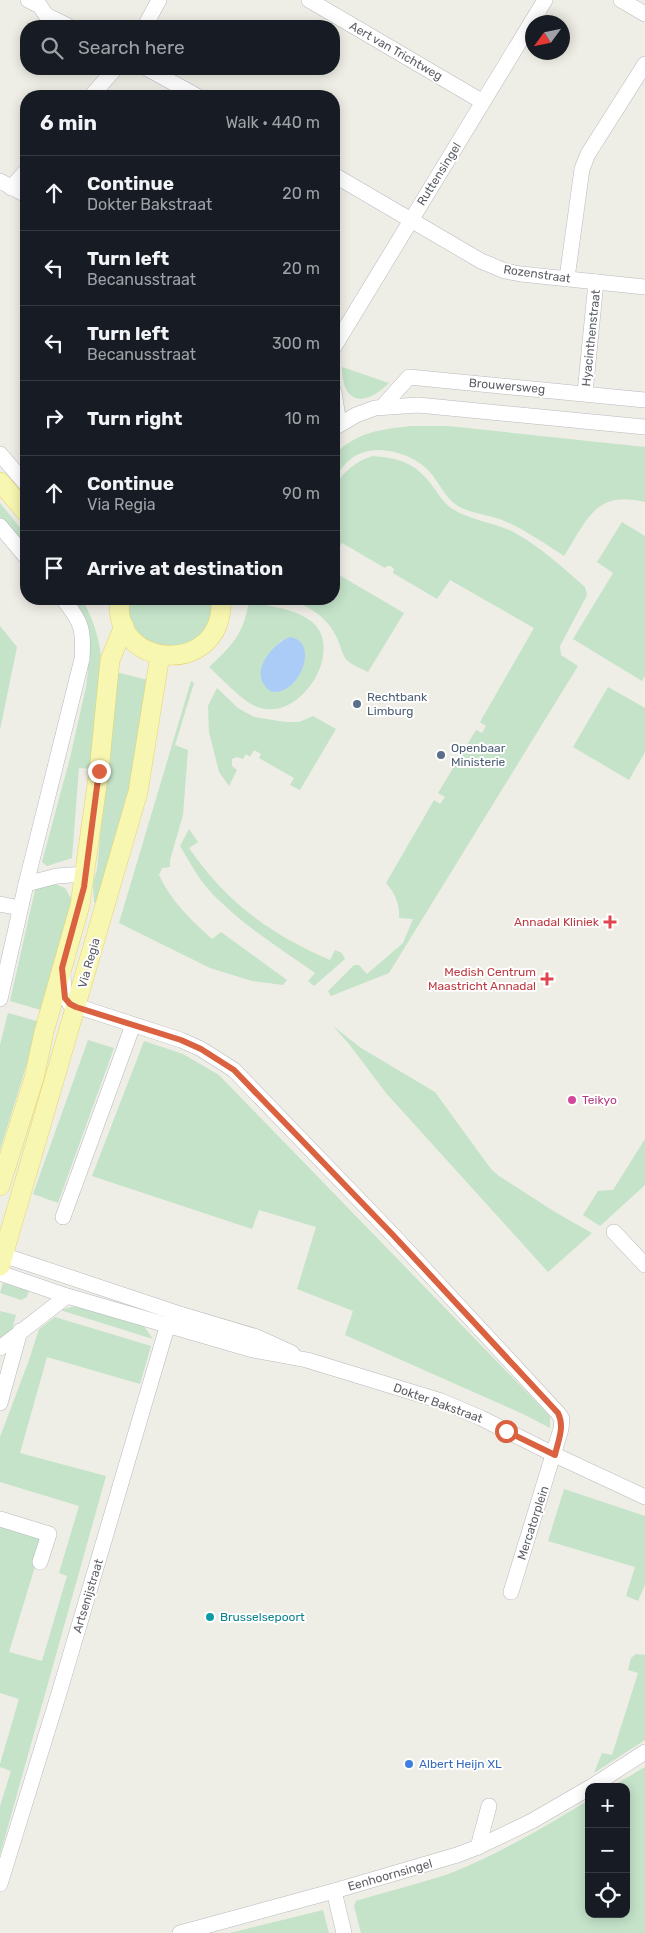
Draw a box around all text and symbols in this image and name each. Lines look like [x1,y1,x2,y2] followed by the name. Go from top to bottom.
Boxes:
[525,15,570,60] north arrow
[347,19,445,83] street label: Aert van Trichtweg
[20,20,340,75] search box
[38,34,66,62] icon: search
[78,36,185,59] text: Search here
[40,110,97,135] text: 6 min
[225,113,320,132] text: Walk · 440 m
[414,140,464,208] street label: Ruttensingel
[87,172,174,195] text: Continue
[40,179,68,207] icon: ahead
[282,184,320,203] text: 20 m
[87,195,212,214] text: Dokter Bakstraat
[87,247,169,270] text: Turn left
[40,254,68,282] icon: left
[282,259,320,278] text: 20 m
[502,262,572,286] street label: Rozenstraat
[87,270,196,289] text: Becanusstraat
[579,289,603,387] street label: Hyacinthenstraat
[87,322,169,345] text: Turn left
[40,329,68,357] icon: left
[272,334,320,353] text: 300 m
[87,345,196,364] text: Becanusstraat
[468,376,546,396] street label: Brouwersweg
[40,404,68,432] icon: right
[87,407,182,430] text: Turn right
[285,409,320,428] text: 10 m
[87,472,174,495] text: Continue
[40,479,68,507] icon: ahead
[282,484,320,503] text: 90 m
[87,495,156,514] text: Via Regia
[40,554,68,582] icon: arrive
[87,557,283,580] text: Arrive at destination
[367,690,428,718] place label: Rechtbank Limburg
[351,698,363,710] marker: Rechtbank Limburg
[451,741,506,769] place label: Openbaar Ministerie
[435,749,447,761] marker: Openbaar Ministerie
[88,760,111,783] route end
[514,915,600,929] place label: Annadal Kliniek
[603,915,617,929] marker: Annadal Kliniek
[75,936,103,990] street label: Via Regia
[428,965,536,993] place label: Medish Centrum Maastricht Annadal
[540,972,554,986] marker: Medish Centrum Maastricht Annadal
[582,1093,617,1107] place label: Teikyo
[566,1094,578,1106] marker: Teikyo
[392,1380,485,1426] street label: Dokter Bakstraat
[495,1420,518,1443] route start
[514,1484,552,1562] street label: Mercatorplein
[70,1557,106,1635] street label: Artsenijstraat
[220,1610,305,1624] place label: Brusselsepoort
[204,1611,216,1623] marker: Brusselsepoort
[419,1757,502,1771] place label: Albert Heijn XL
[403,1758,415,1770] marker: Albert Heijn XL
[585,1783,630,1918] map controls
[585,1783,630,1828] button: +
[585,1828,630,1873] button: −
[346,1856,434,1894] street label: Eenhoornsingel
[585,1873,630,1918] button: locate

